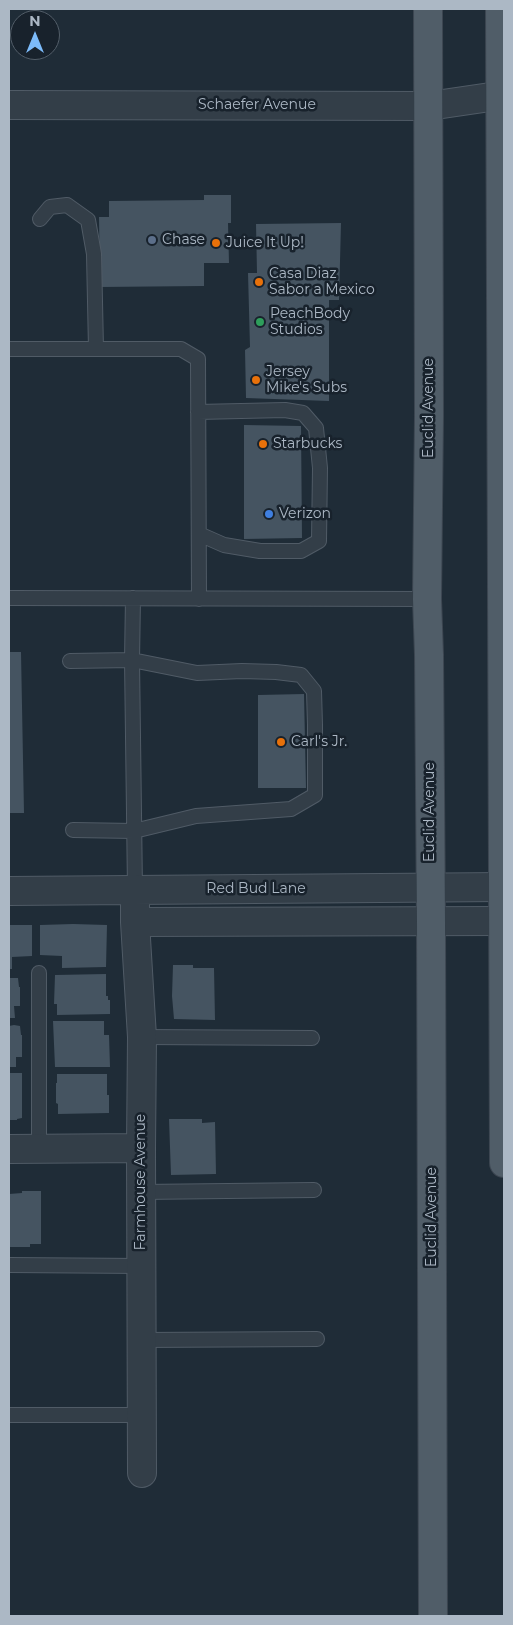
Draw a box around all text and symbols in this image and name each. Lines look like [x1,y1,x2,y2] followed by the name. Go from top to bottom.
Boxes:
[10,10,60,60] north arrow
[29,12,41,30] text: N
[198,97,316,113] street label: Schaefer Avenue
[162,232,205,248] place label: Chase
[146,234,158,246] marker: Chase
[226,235,304,251] place label: Juice It Up!
[210,237,222,249] marker: Juice It Up!
[269,266,375,298] place label: Casa Diaz Sabor a Mexico
[253,276,265,288] marker: Casa Diaz Sabor a Mexico
[270,306,350,338] place label: PeachBody Studios
[254,316,266,328] marker: PeachBody Studios
[421,358,437,458] street label: Euclid Avenue
[266,364,347,397] place label: Jersey Mike's Subs
[250,374,262,386] marker: Jersey Mike's Subs
[273,436,342,452] place label: Starbucks
[257,438,269,450] marker: Starbucks
[279,506,331,522] place label: Verizon
[263,508,275,520] marker: Verizon
[291,734,347,750] place label: Carl's Jr.
[275,736,287,748] marker: Carl's Jr.
[422,762,438,862] street label: Euclid Avenue
[206,881,306,897] street label: Red Bud Lane
[133,1114,149,1250] street label: Farmhouse Avenue
[424,1167,440,1267] street label: Euclid Avenue

